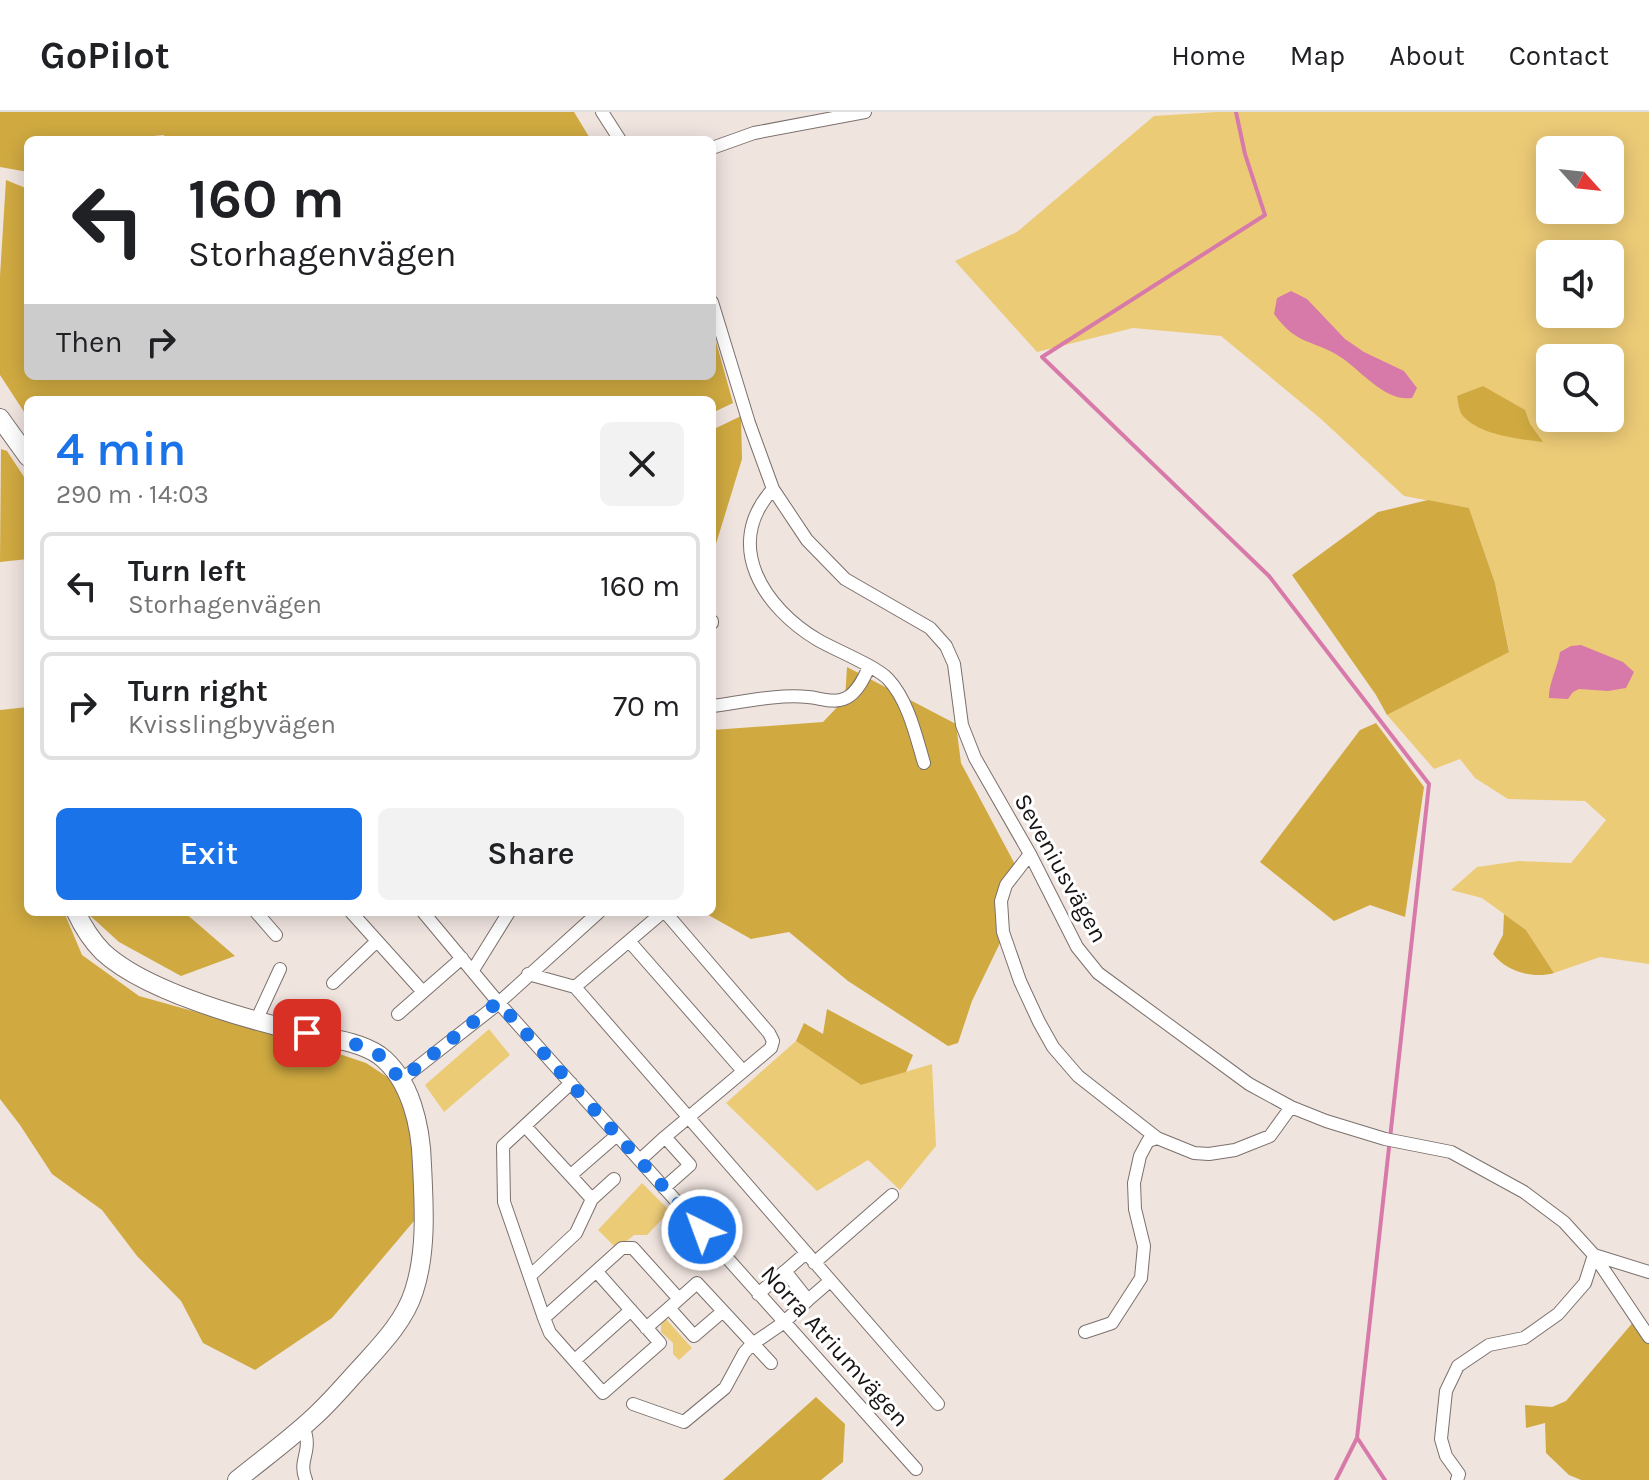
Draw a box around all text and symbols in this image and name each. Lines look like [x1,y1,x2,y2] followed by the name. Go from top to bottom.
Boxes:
[40,33,170,78] text: GoPilot
[1171,39,1246,72] text: Home
[1290,39,1345,72] text: Map
[1389,39,1465,72] text: About
[1509,39,1609,72] text: Contact
[1536,136,1624,224] north arrow
[1536,136,1624,432] map controls
[188,166,345,231] text: 160 m
[56,168,160,272] icon: left
[188,233,457,275] text: Storhagenvägen
[1536,240,1624,328] button: sound
[139,320,183,364] icon: right
[56,324,123,360] text: Then
[1536,344,1624,432] button: search
[56,421,186,477] text: 4 min
[600,422,684,506] button: close
[56,479,209,510] text: 290 m · 14:03
[128,553,246,589] text: Turn left
[60,564,104,608] icon: left
[600,568,680,604] text: 160 m
[128,589,322,620] text: Storhagenvägen
[128,673,268,709] text: Turn right
[60,684,104,728] icon: right
[613,688,680,724] text: 70 m
[128,709,336,740] text: Kvisslingbyvägen
[1009,789,1113,947] street label: Seveniusvägen
[56,808,362,900] button: Exit
[378,808,684,900] button: Share
[273,999,341,1067] pin
[285,1011,329,1055] icon: arrive
[660,1188,744,1272] position arrow
[755,1260,915,1432] street label: Norra Atriumvägen

